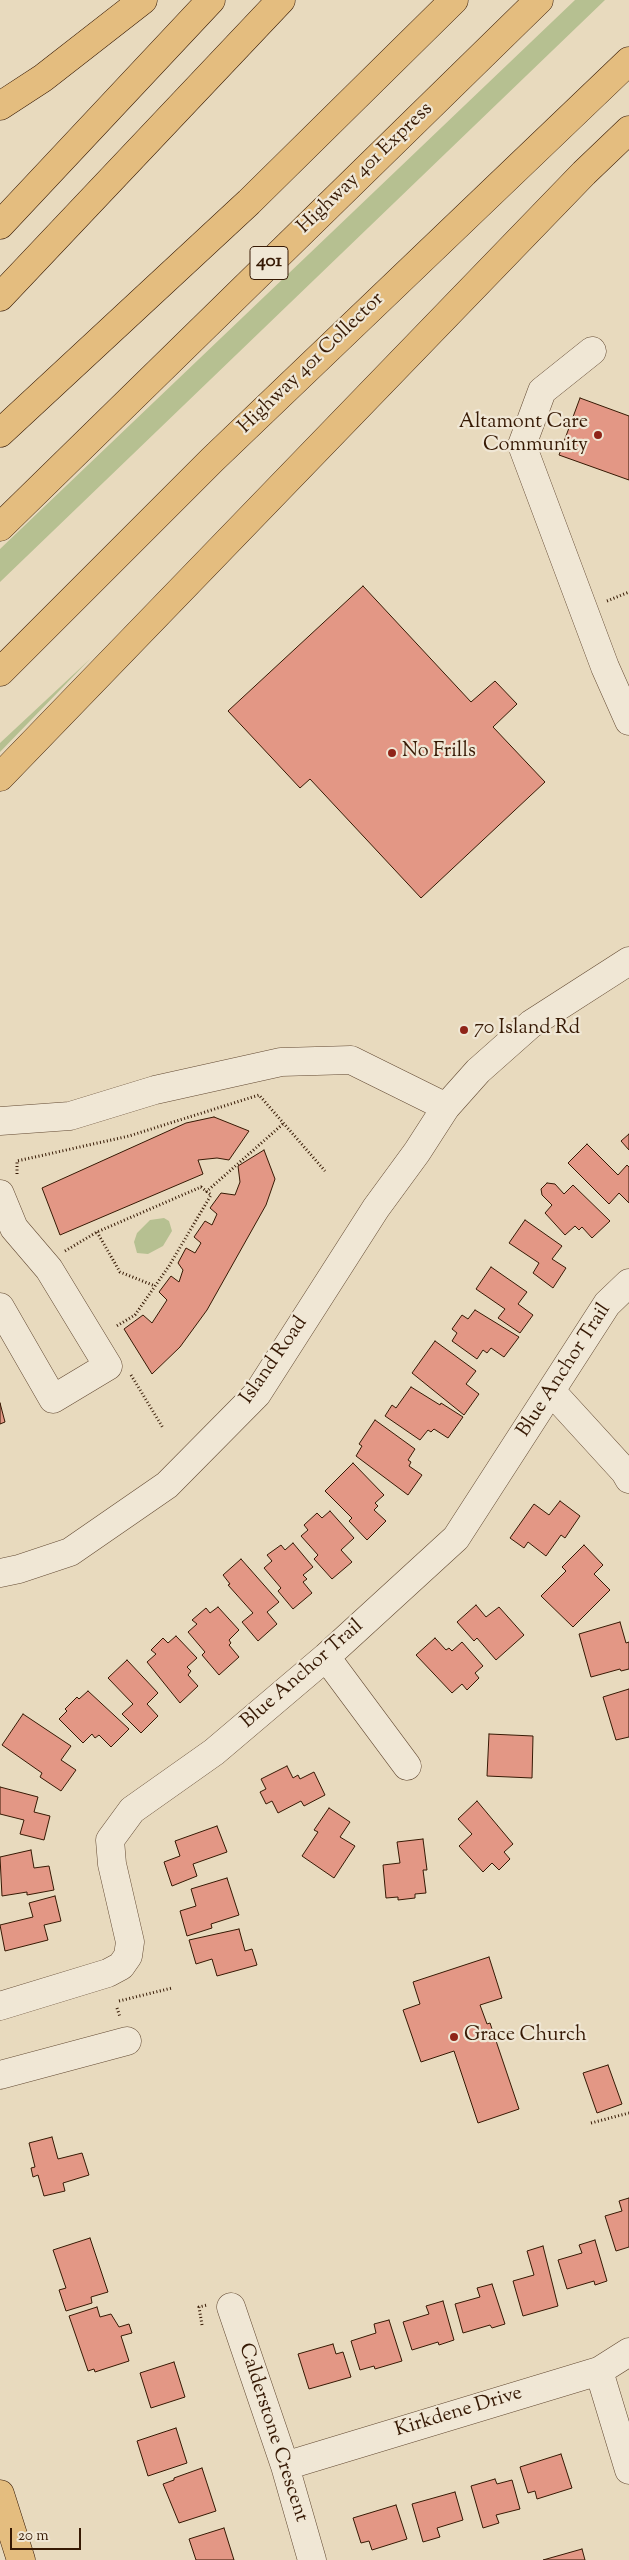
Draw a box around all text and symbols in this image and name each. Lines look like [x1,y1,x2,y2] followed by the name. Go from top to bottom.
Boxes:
[293,98,439,240] street label: Highway 401 Express
[250,247,288,280] road number: 401
[234,288,390,440] street label: Highway 401 Collector
[459,412,588,459] place label: Altamont Care Community
[592,429,604,441] marker: Altamont Care Community
[402,741,476,765] place label: No Frills
[386,747,398,759] marker: No Frills
[474,1018,580,1042] place label: 70 Island Rd
[458,1024,470,1036] marker: 70 Island Rd
[513,1300,617,1442] street label: Blue Anchor Trail
[236,1313,314,1409] street label: Island Road
[237,1615,369,1735] street label: Blue Anchor Trail
[464,2025,587,2049] place label: Grace Church
[448,2031,460,2043] marker: Grace Church
[232,2341,312,2525] street label: Calderstone Crescent
[393,2382,525,2444] street label: Kirkdene Drive
[12,2518,84,2550] scale bar
[18,2526,49,2547] text: 20 m

